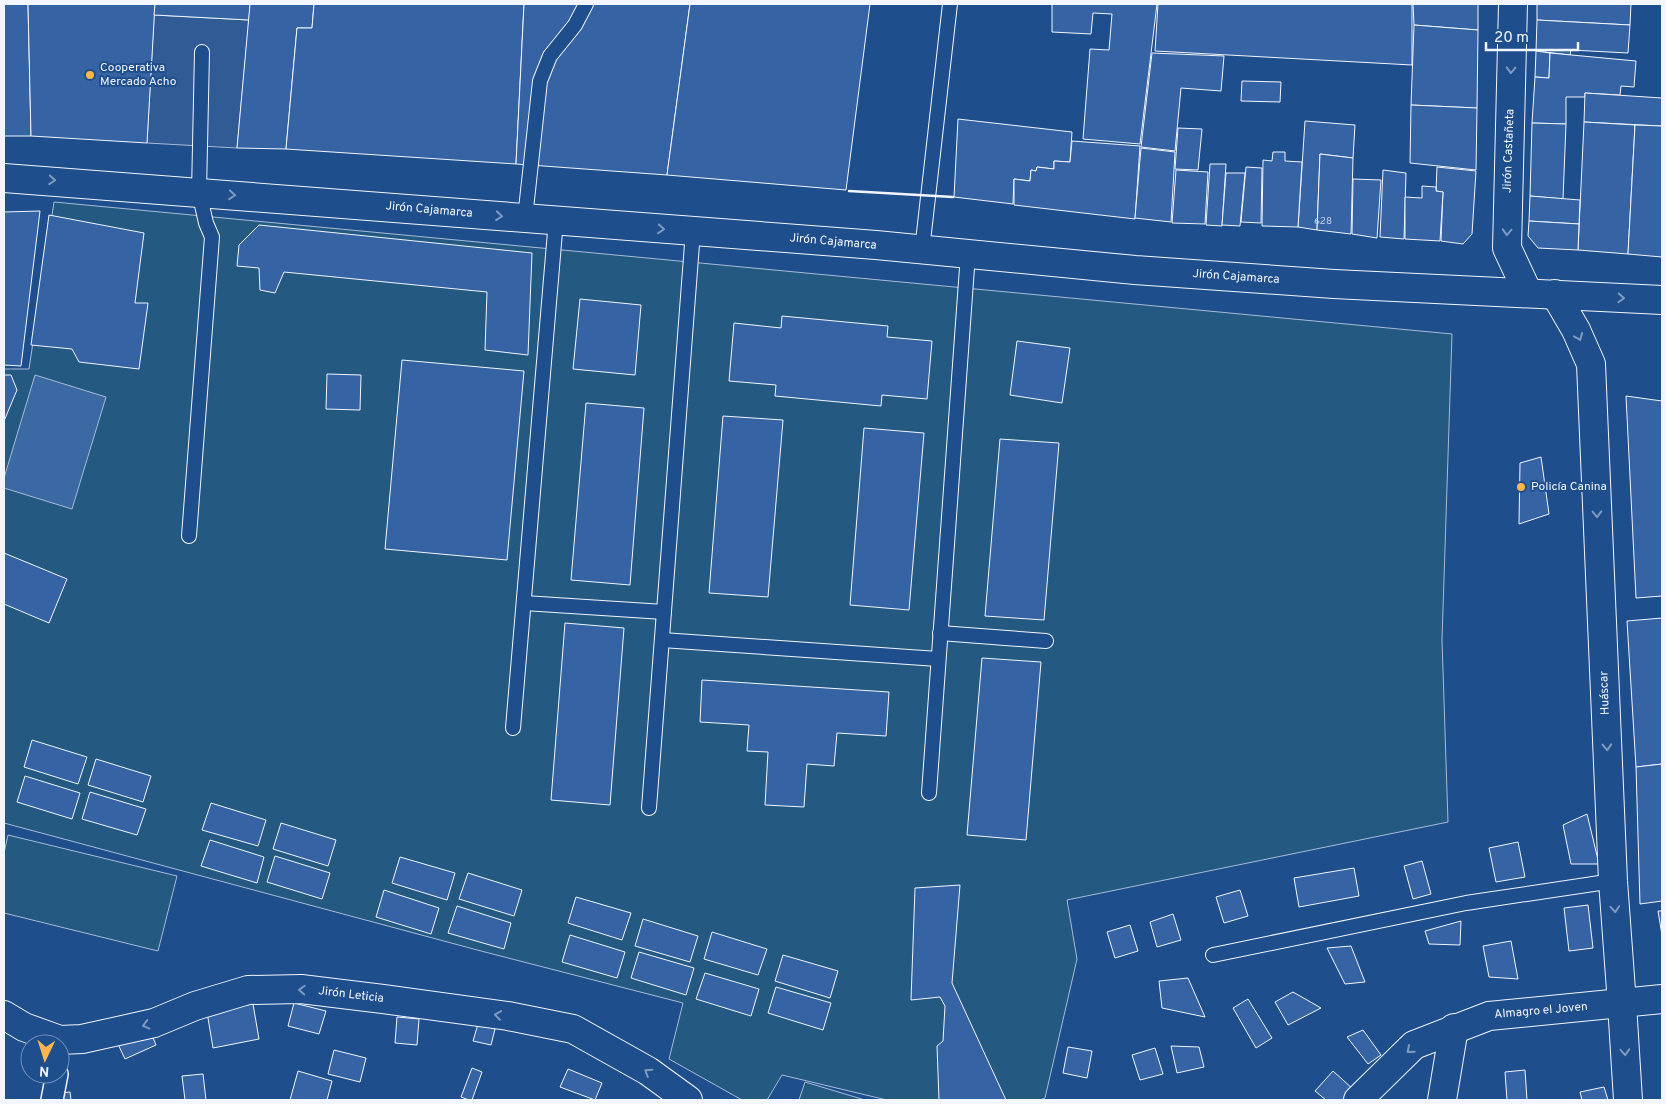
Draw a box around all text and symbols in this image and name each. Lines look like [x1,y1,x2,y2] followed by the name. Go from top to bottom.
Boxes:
[1486,20,1578,52] scale bar
[1494,29,1529,48] text: 20 m
[100,60,177,90] place label: Cooperativa Mercado Acho
[1506,66,1517,74] one-way arrow
[84,69,96,81] marker: Cooperativa Mercado Acho
[1500,108,1518,194] street label: Jirón Castañeta
[49,175,57,186] one-way arrow
[228,189,236,200] one-way arrow
[385,198,473,222] street label: Jirón Cajamarca
[495,210,503,221] one-way arrow
[1314,215,1332,228] house number: 628
[657,223,665,234] one-way arrow
[1502,229,1512,237] one-way arrow
[789,230,877,254] street label: Jirón Cajamarca
[1192,266,1280,288] street label: Jirón Cajamarca
[1618,293,1626,304] one-way arrow
[1573,332,1584,341] one-way arrow
[1531,479,1607,495] place label: Policía Canina
[1515,481,1527,493] marker: Policía Canina
[1592,511,1602,519] one-way arrow
[1596,670,1614,715] street label: Huáscar
[1601,743,1612,751] one-way arrow
[1609,905,1620,913] one-way arrow
[317,983,385,1007] street label: Jirón Leticia
[298,985,306,996] one-way arrow
[1494,999,1588,1023] street label: Almagro el Joven
[494,1010,502,1021] one-way arrow
[141,1019,150,1030] one-way arrow
[20,1034,70,1084] north arrow
[1407,1044,1416,1053] one-way arrow
[1619,1048,1630,1056] one-way arrow
[39,1062,50,1079] text: N
[644,1069,654,1078] one-way arrow

